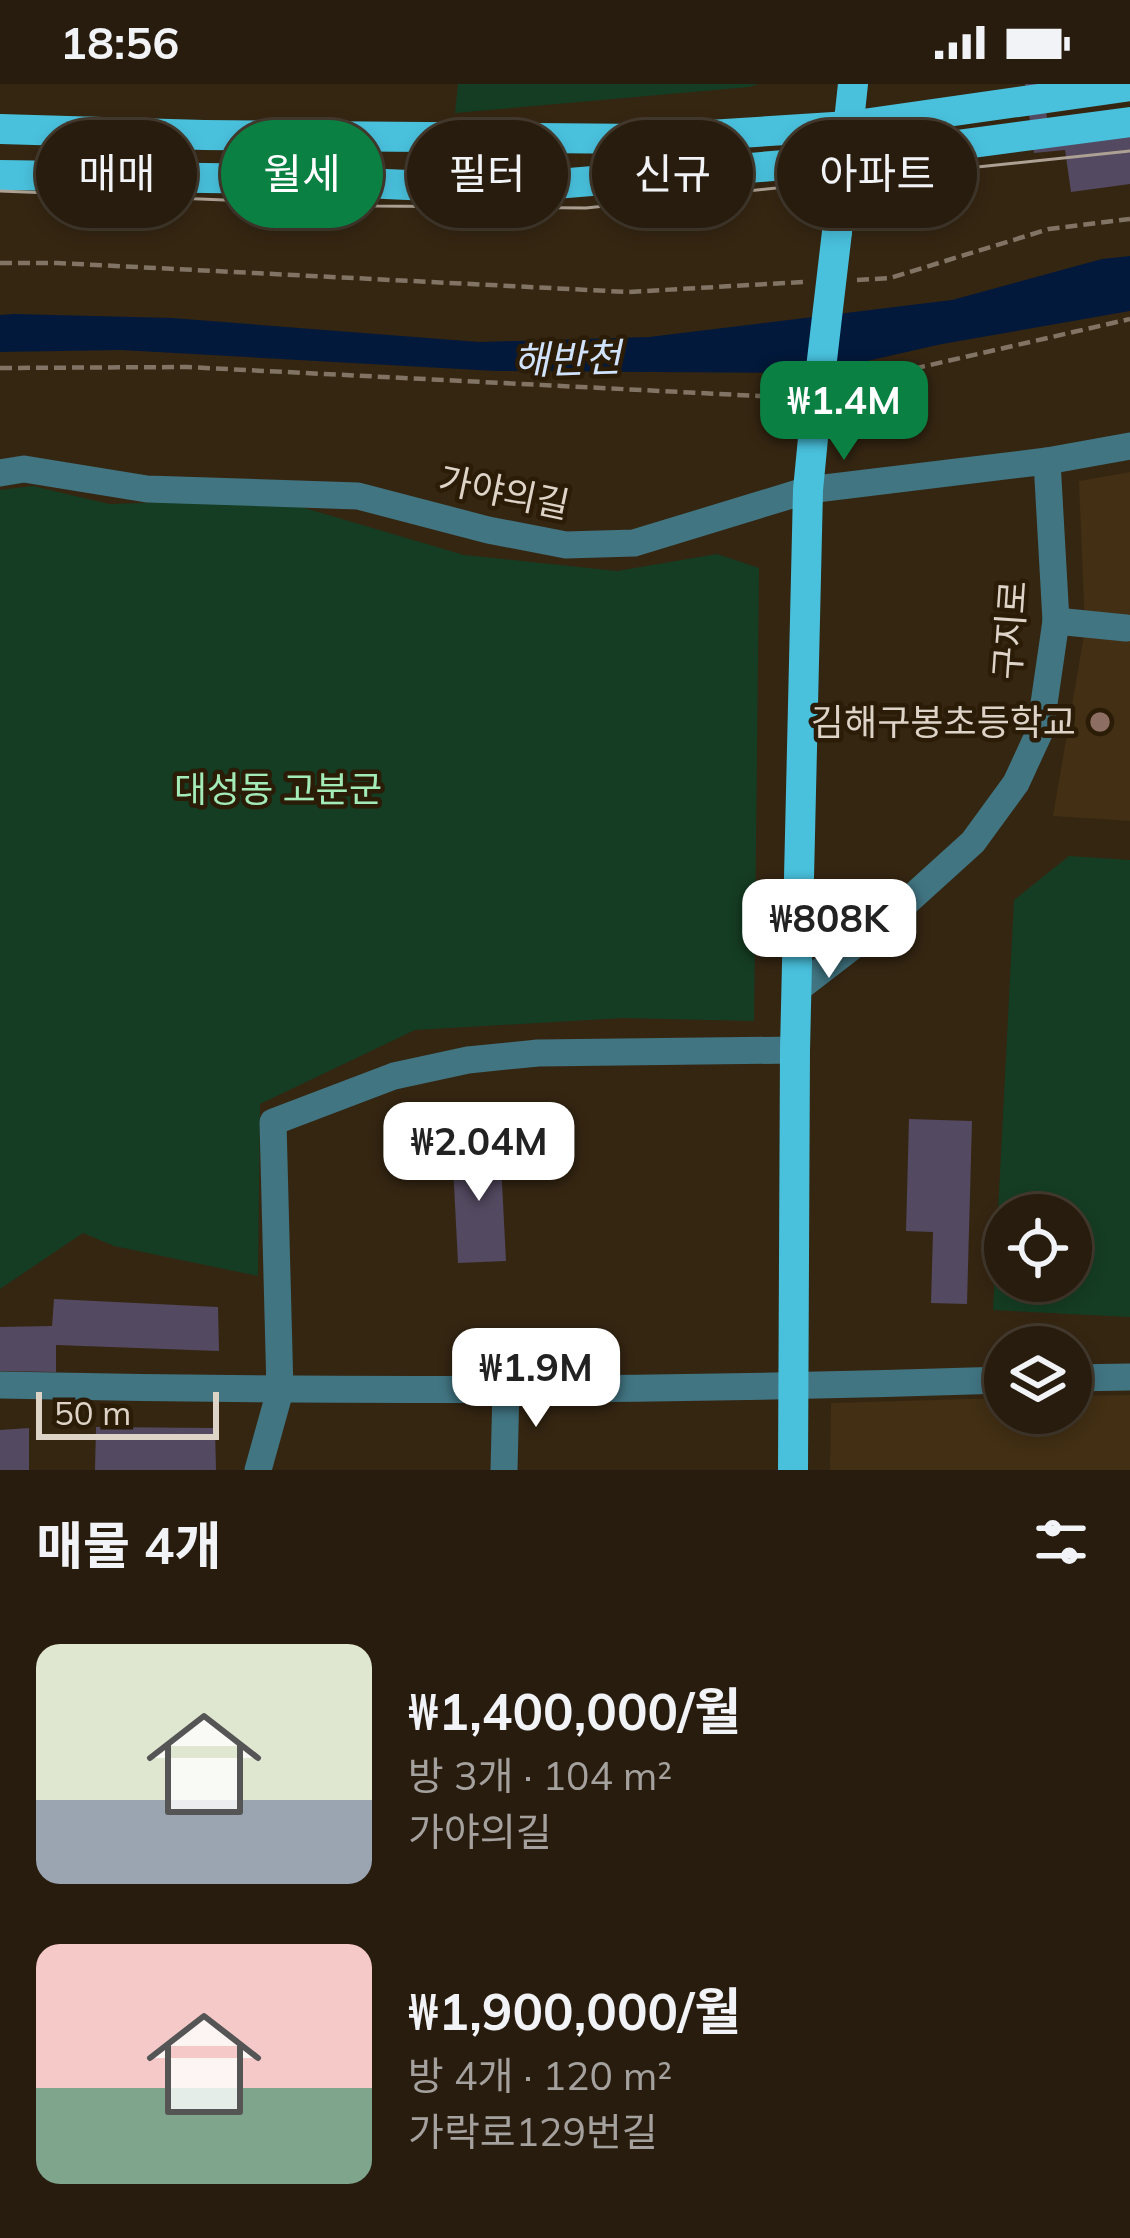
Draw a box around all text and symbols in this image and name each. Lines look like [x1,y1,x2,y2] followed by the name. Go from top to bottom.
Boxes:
[60,14,179,70] text: 18:56
[36,120,197,228] chip: 매매
[221,120,383,228] chip: 월세
[407,120,568,228] chip: 필터
[592,120,753,228] chip: 신규
[777,120,977,228] chip: 아파트
[512,332,626,385] water label: 해반천
[760,361,928,463] pin: ₩1.4M
[787,375,901,424] text: ₩1.4M
[435,456,574,527] street label: 가야의길
[984,579,1035,681] street label: 구지로
[811,699,1076,744] place label: 김해구봉초등학교
[1087,709,1113,735] marker: 김해구봉초등학교
[174,766,382,811] park label: 대성동 고분군
[745,879,913,981] pin: ₩808K
[769,893,889,942] text: ₩808K
[381,1102,577,1204] pin: ₩2.04M
[410,1116,548,1165] text: ₩2.04M
[984,1194,1092,1434] map controls
[984,1194,1092,1302] button: locate
[984,1326,1092,1434] button: layers
[452,1328,620,1430] pin: ₩1.9M
[479,1342,593,1391] text: ₩1.9M
[36,1386,219,1439] scale bar
[54,1392,131,1433] text: 50 m
[1028,1509,1094,1575] icon: filters
[36,1513,221,1577] text: 매물 4개
[408,1679,741,1743] text: ₩1,400,000/월
[132,1692,276,1836] icon: home
[408,1751,672,1800] text: 방 3개 · 104 m²
[408,1807,552,1856] text: 가야의길
[408,1979,741,2043] text: ₩1,900,000/월
[132,1992,276,2136] icon: home
[408,2051,672,2100] text: 방 4개 · 120 m²
[408,2107,658,2156] text: 가락로129번길

